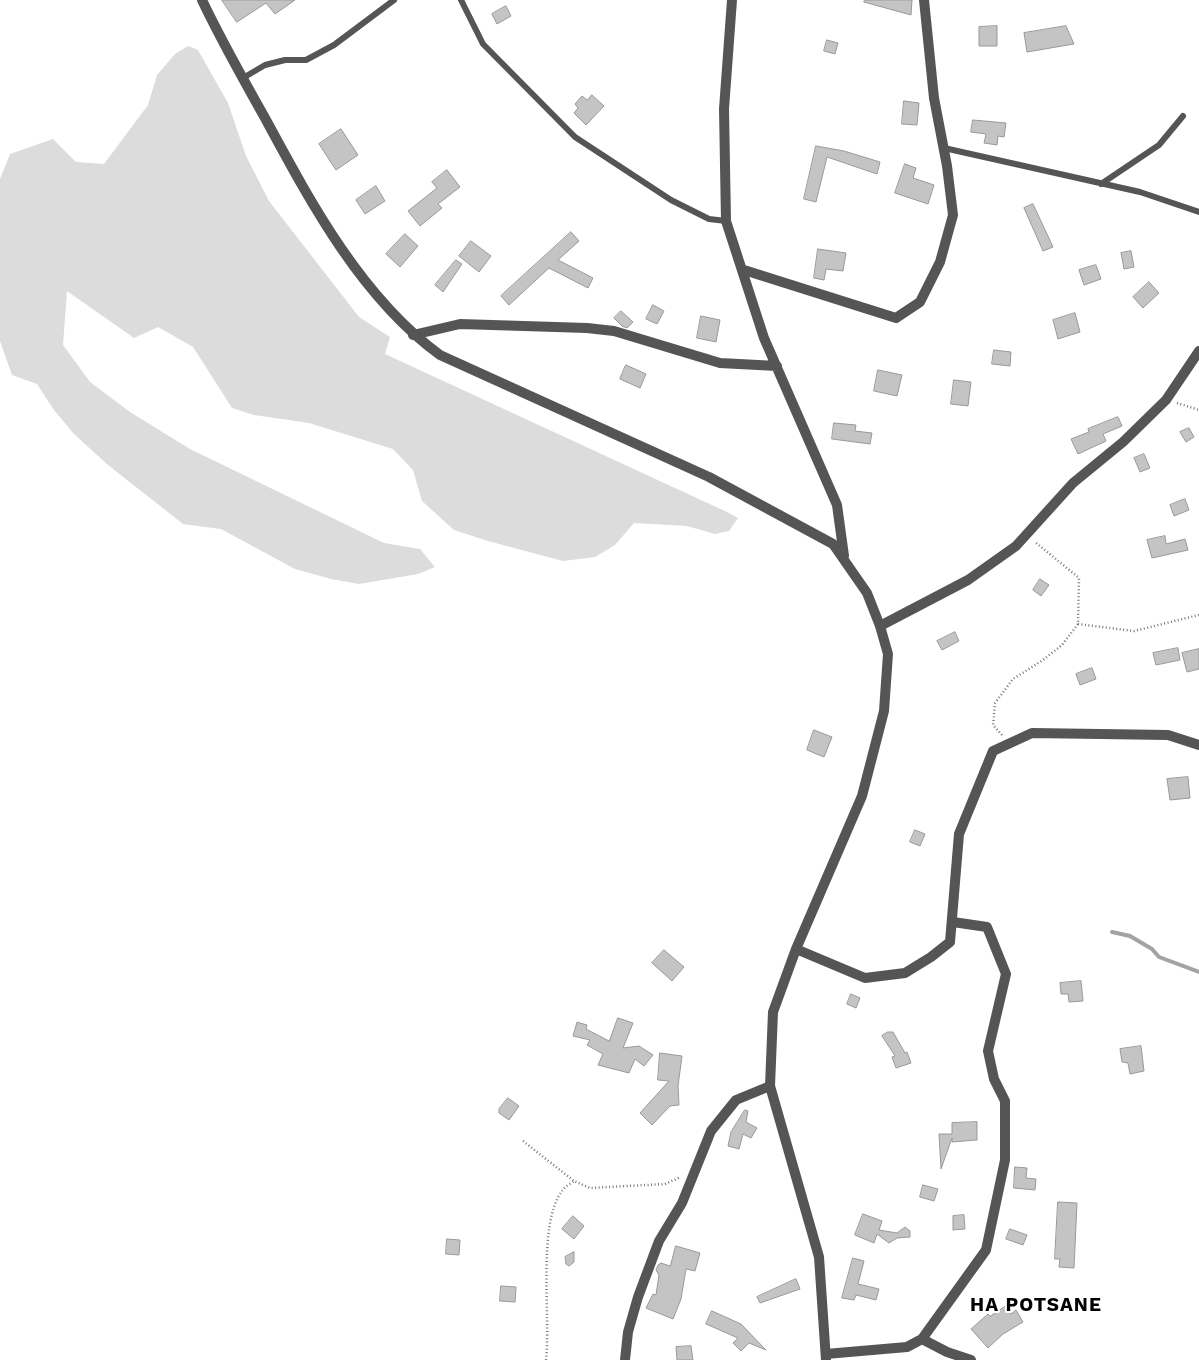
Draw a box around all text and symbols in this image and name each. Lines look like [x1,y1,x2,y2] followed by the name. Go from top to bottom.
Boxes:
[969,1294,1103,1316] district label: HA POTSANE

